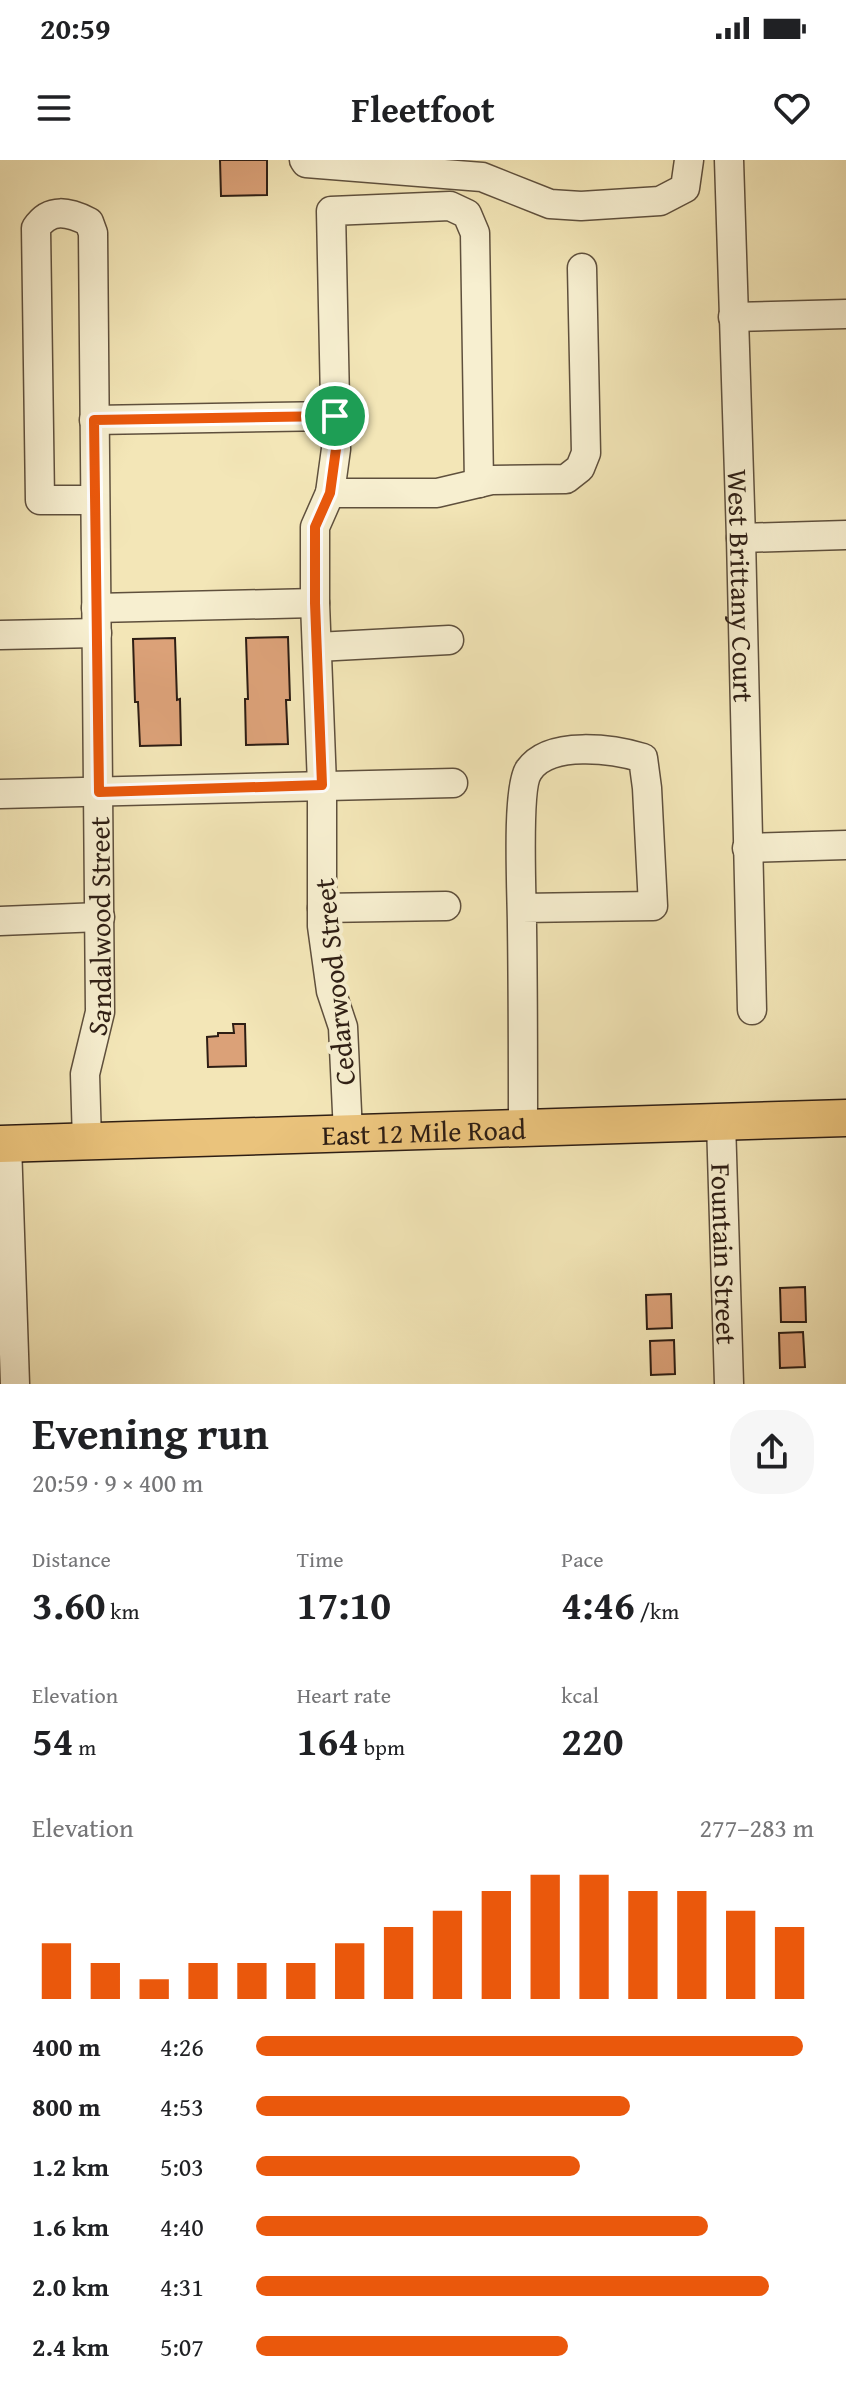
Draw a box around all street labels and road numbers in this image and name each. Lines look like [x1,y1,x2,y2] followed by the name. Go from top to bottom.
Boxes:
[718,469,765,703] street label: West Brittany Court
[75,816,121,1039] street label: Sandalwood Street
[303,876,365,1088] street label: Cedarwood Street
[321,1107,527,1155] street label: East 12 Mile Road
[702,1163,748,1345] street label: Fountain Street

